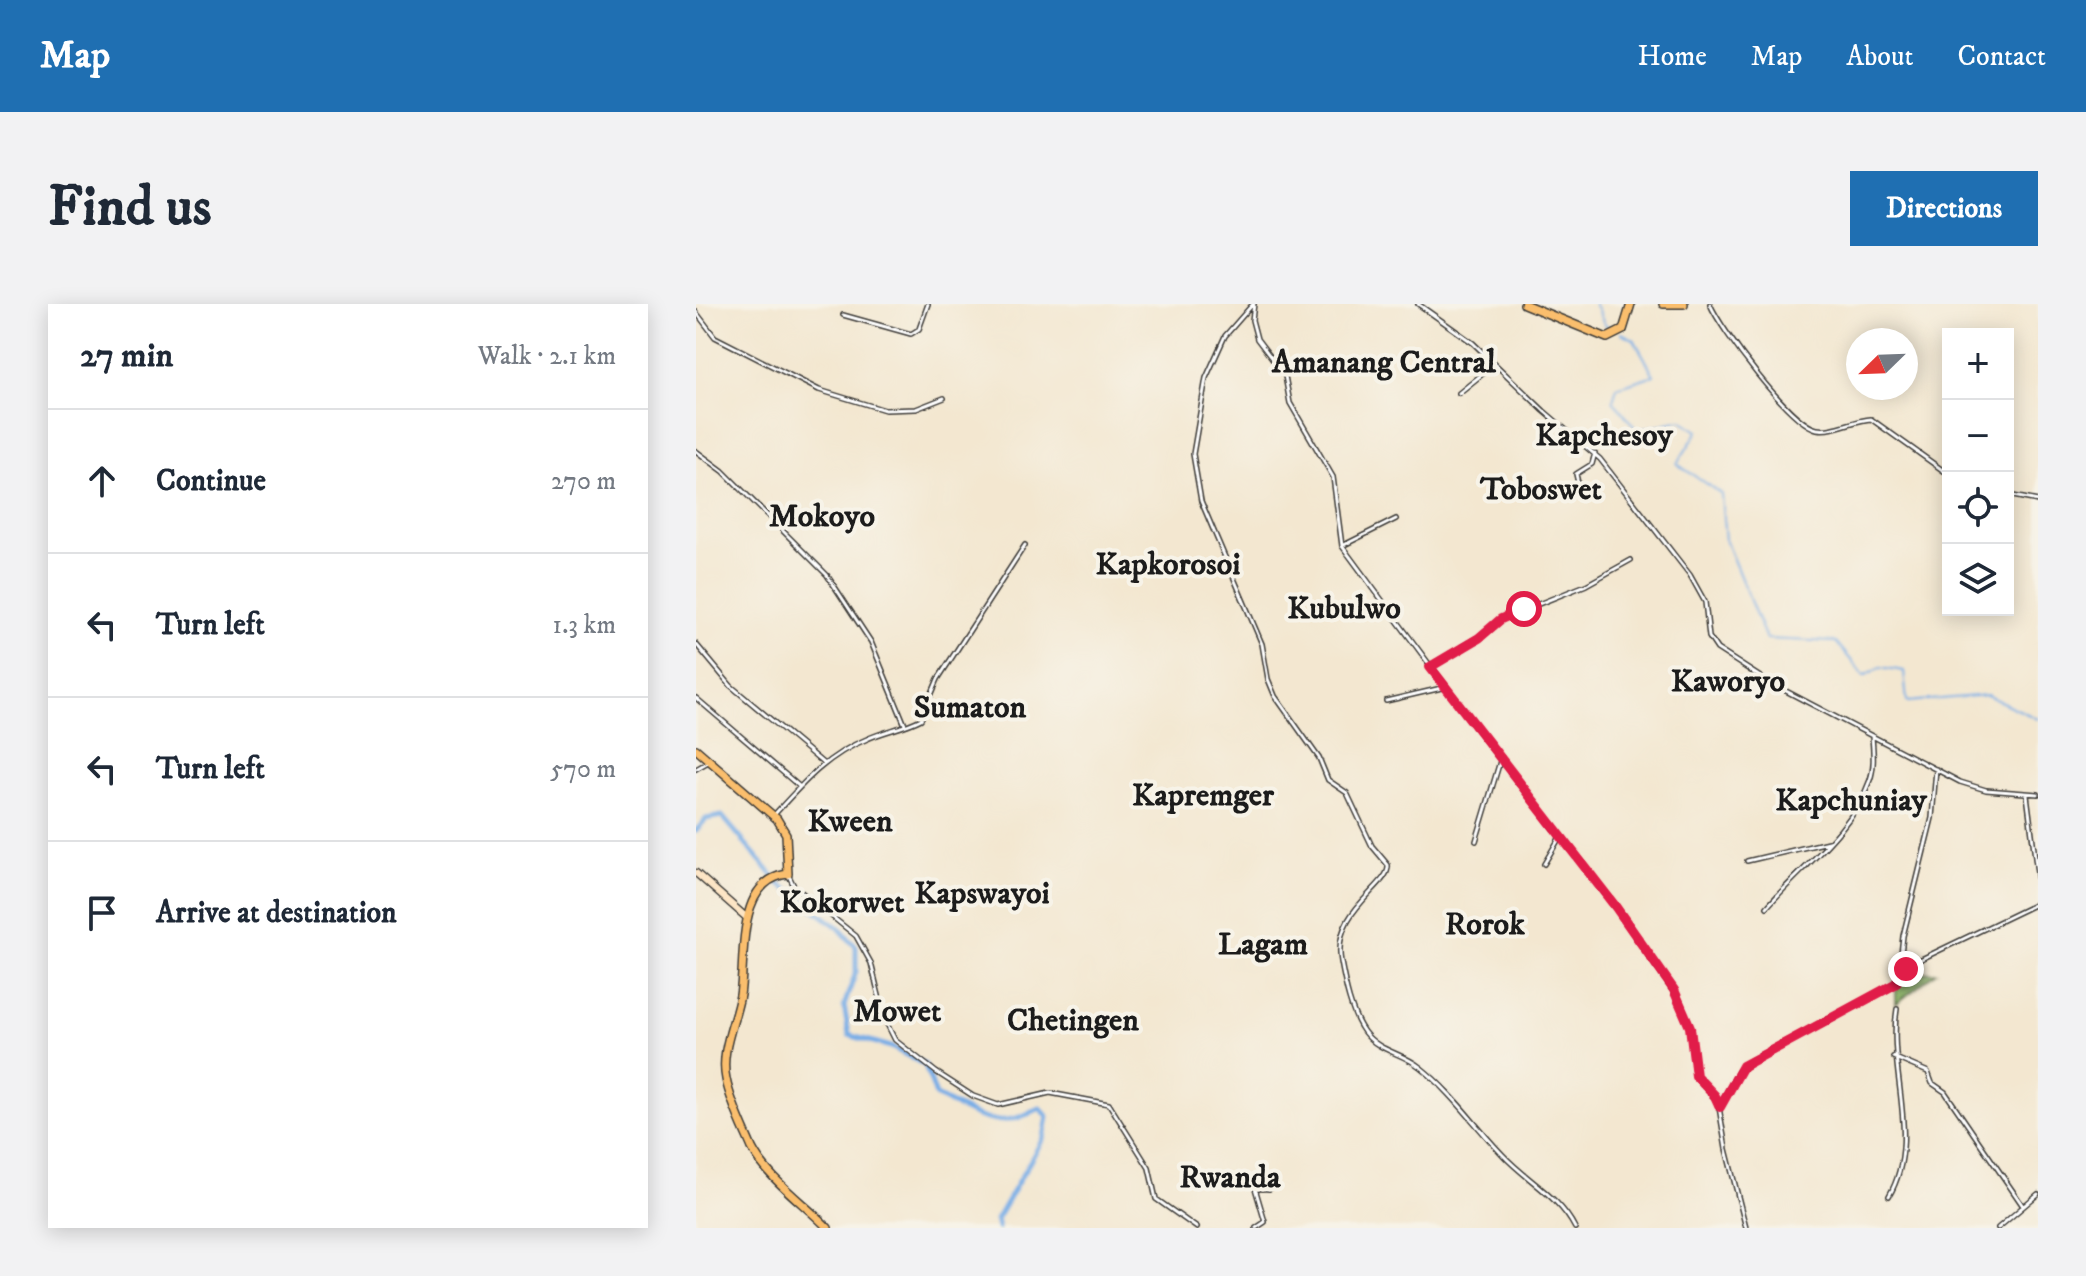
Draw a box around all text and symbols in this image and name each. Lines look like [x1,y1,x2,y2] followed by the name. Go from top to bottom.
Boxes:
[40,32,110,80] text: Map
[1638,39,1707,74] text: Home
[1751,39,1802,74] text: Map
[1846,39,1913,74] text: About
[1957,39,2046,74] text: Contact
[1850,171,2038,246] button: Directions
[48,173,212,243] text: Find us
[1846,328,1918,400] north arrow
[1942,328,2014,616] map controls
[1942,328,2014,400] button: +
[80,335,173,377] text: 27 min
[478,340,616,373] text: Walk · 2.1 km
[1271,343,1496,383] district label: Amanang Central
[1942,400,2014,472] button: −
[1535,416,1673,456] district label: Kapchesoy
[80,459,124,503] icon: ahead
[156,463,266,500] text: Continue
[551,465,616,498] text: 270 m
[1479,470,1603,510] district label: Toboswet
[1942,472,2014,544] button: locate
[769,497,875,537] district label: Mokoyo
[1942,544,2014,616] button: layers
[1096,545,1241,585] district label: Kapkorosoi
[1287,589,1401,629] district label: Kubulwo
[1506,591,1542,627] route start
[80,603,124,647] icon: left
[156,607,265,644] text: Turn left
[553,609,616,642] text: 1.3 km
[1671,662,1785,702] district label: Kaworyo
[914,688,1026,728] district label: Sumaton
[80,747,124,791] icon: left
[156,751,265,788] text: Turn left
[550,753,616,786] text: 570 m
[1132,776,1275,816] district label: Kapremger
[1775,781,1928,821] district label: Kapchuniay
[807,802,893,842] district label: Kween
[914,874,1050,914] district label: Kapswayoi
[780,883,905,923] district label: Kokorwet
[80,891,124,935] icon: arrive
[156,895,397,932] text: Arrive at destination
[1445,905,1526,945] district label: Rorok
[1218,925,1308,965] district label: Lagam
[1888,951,1924,987] route end
[853,992,942,1032] district label: Mowet
[1007,1001,1139,1041] district label: Chetingen
[1179,1158,1281,1198] district label: Rwanda

